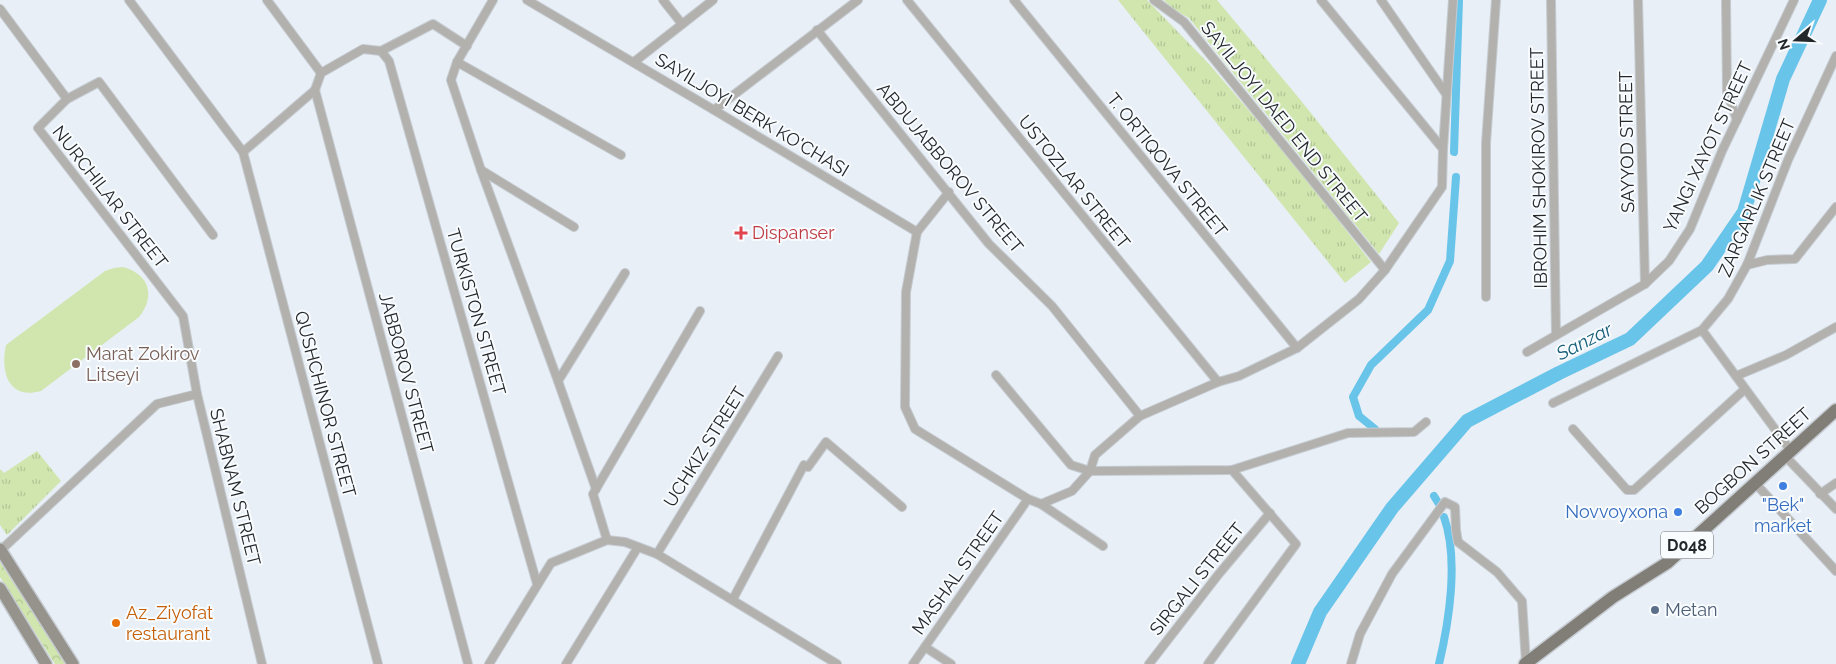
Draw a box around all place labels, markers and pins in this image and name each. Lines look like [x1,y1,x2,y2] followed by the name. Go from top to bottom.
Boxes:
[752,222,835,243] place label: Dispanser
[734,226,748,240] marker: Dispanser
[86,343,200,385] place label: Marat Zokirov Litseyi
[70,358,82,370] marker: Marat Zokirov Litseyi
[1777,480,1789,492] marker: "Bek" market
[1754,494,1812,536] place label: "Bek" market
[1565,501,1668,522] place label: Novvoyxona
[1672,506,1684,518] marker: Novvoyxona
[1665,599,1717,620] place label: Metan
[126,602,213,644] place label: Az_Ziyofat restaurant
[1649,604,1661,616] marker: Metan
[110,617,122,629] marker: Az_Ziyofat restaurant

